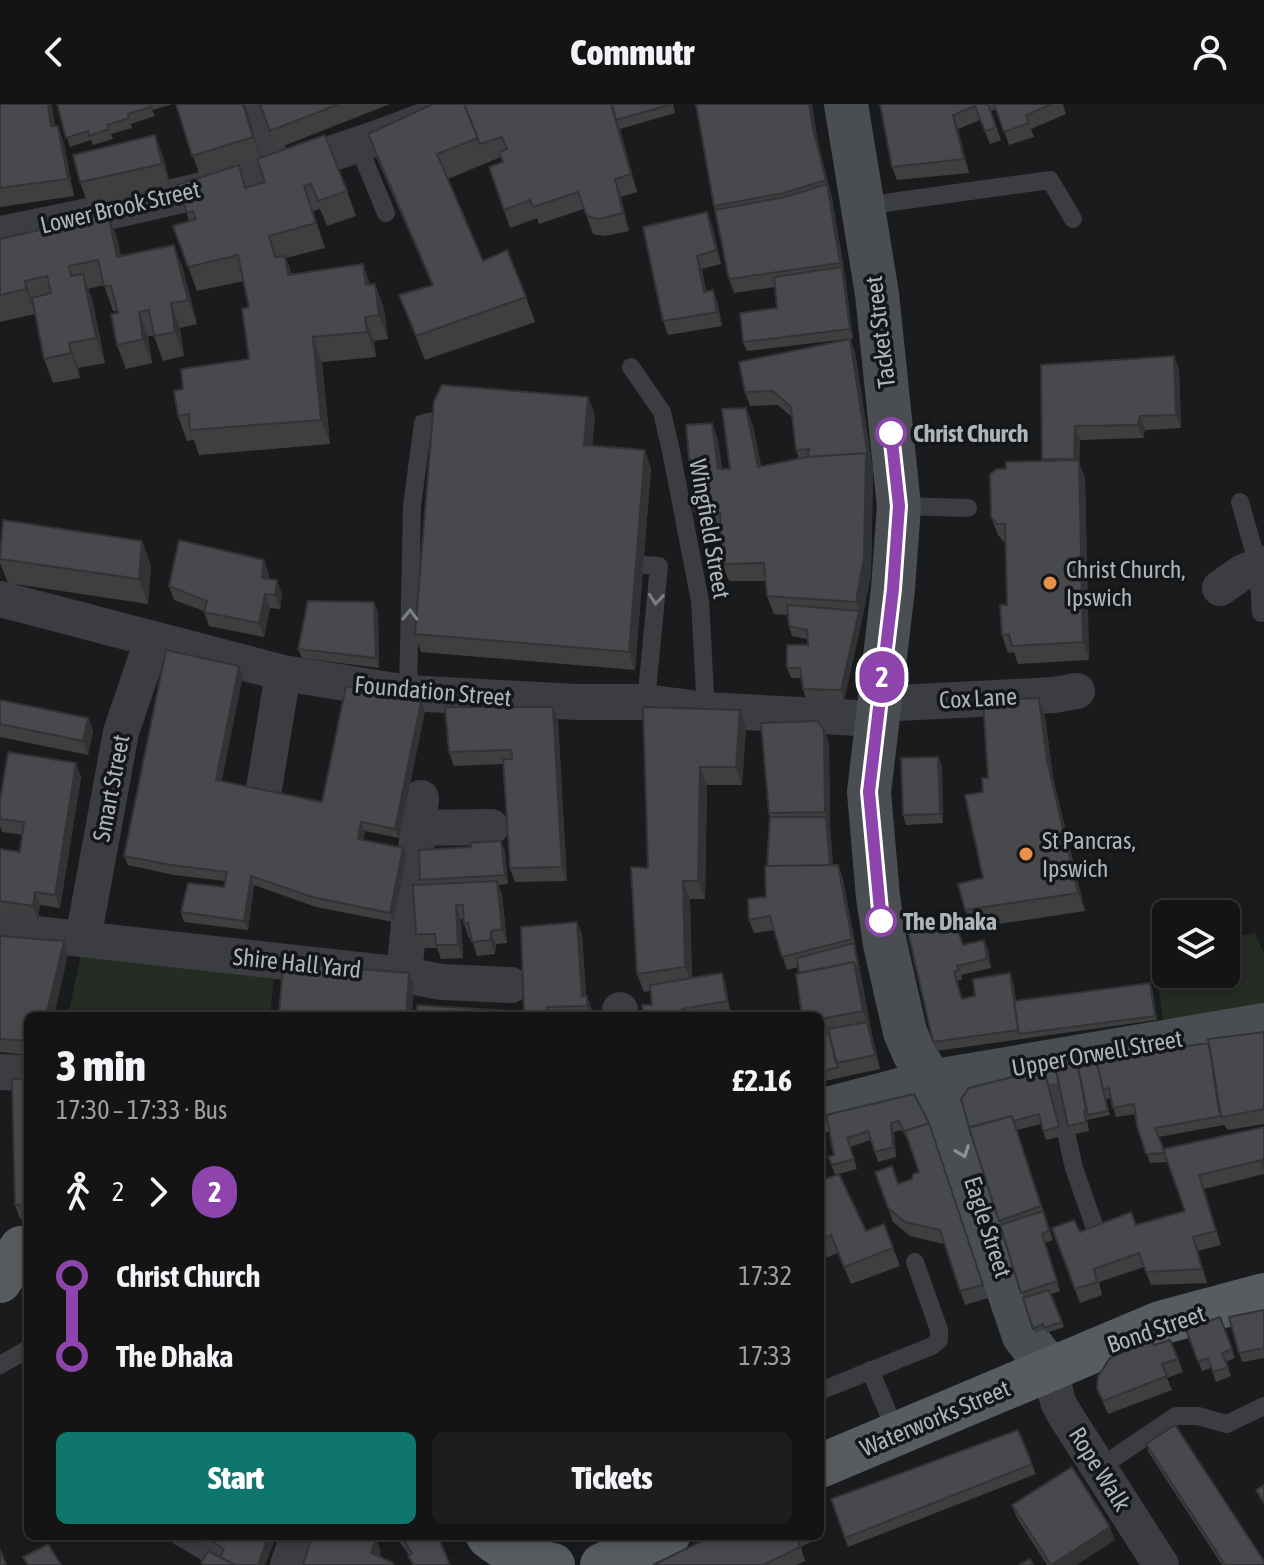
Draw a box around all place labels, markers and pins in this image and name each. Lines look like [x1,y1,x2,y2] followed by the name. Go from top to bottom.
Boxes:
[876,418,906,448] marker: Christ Church
[913,420,1028,447] place label: Christ Church
[1066,556,1186,611] place label: Christ Church, Ipswich
[1041,574,1059,592] marker: Christ Church, Ipswich
[1042,827,1136,882] place label: St Pancras, Ipswich
[1017,845,1035,863] marker: St Pancras, Ipswich
[866,906,896,936] marker: The Dhaka
[903,908,997,935] place label: The Dhaka

